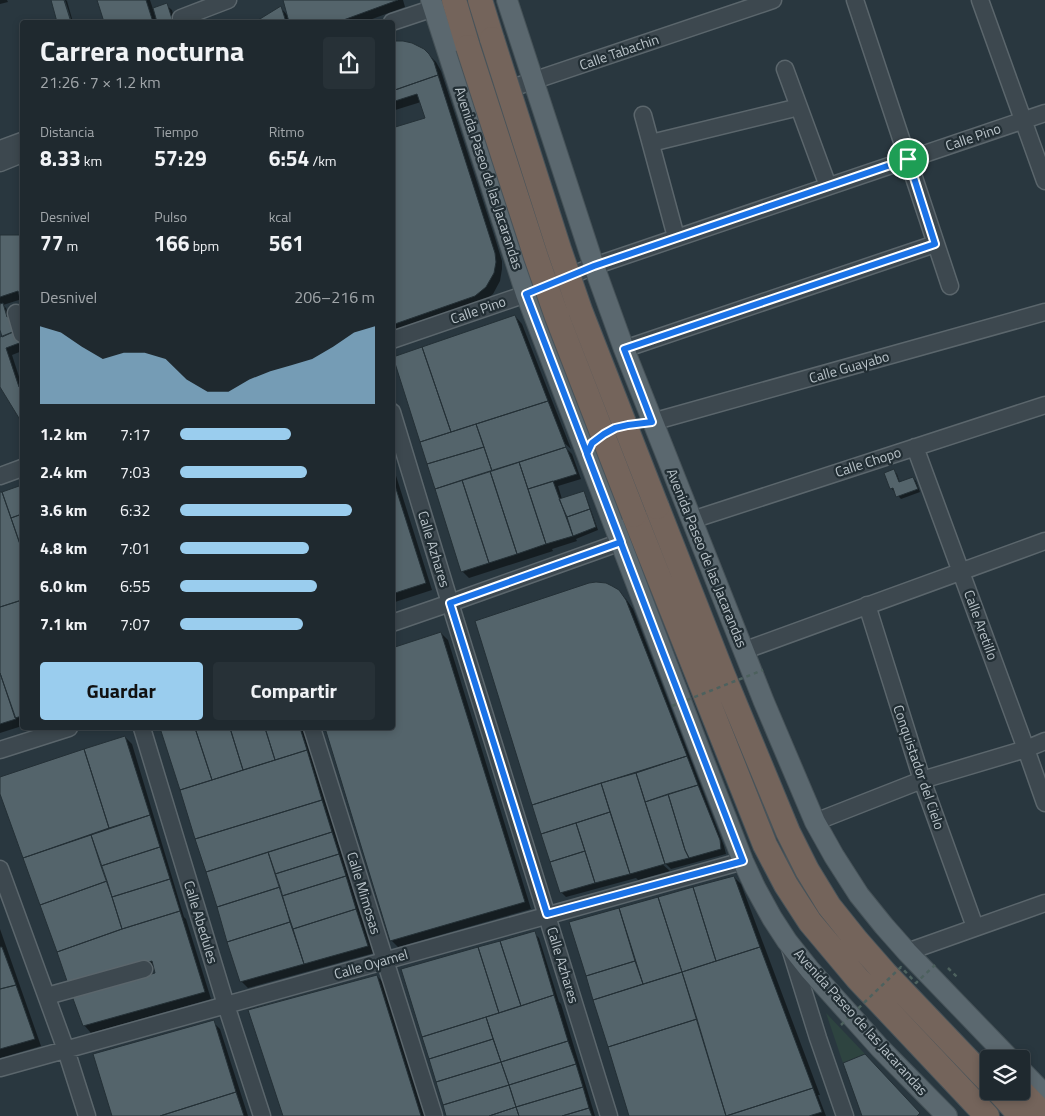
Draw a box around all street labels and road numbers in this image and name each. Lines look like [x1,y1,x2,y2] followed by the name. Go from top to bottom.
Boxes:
[576,28,661,75] street label: Calle Tabachin
[450,84,529,272] street label: Avenida Paseo de las Jacarandas
[942,117,1003,156] street label: Calle Pino
[447,290,508,329] street label: Calle Pino
[806,345,891,388] street label: Calle Guayabo
[832,441,904,482] street label: Calle Chopo
[662,465,753,650] street label: Avenida Paseo de las Jacarandas
[413,508,456,590] street label: Calle Azhares
[959,587,1004,663] street label: Calle Aretillo
[888,702,951,832] street label: Conquistador del Cielo
[342,849,387,937] street label: Calle Mimosas
[179,878,224,966] street label: Calle Abedules
[542,924,585,1006] street label: Calle Azhares
[331,943,410,984] street label: Calle Oyamel
[790,944,933,1100] street label: Avenida Paseo de las Jacarandas

